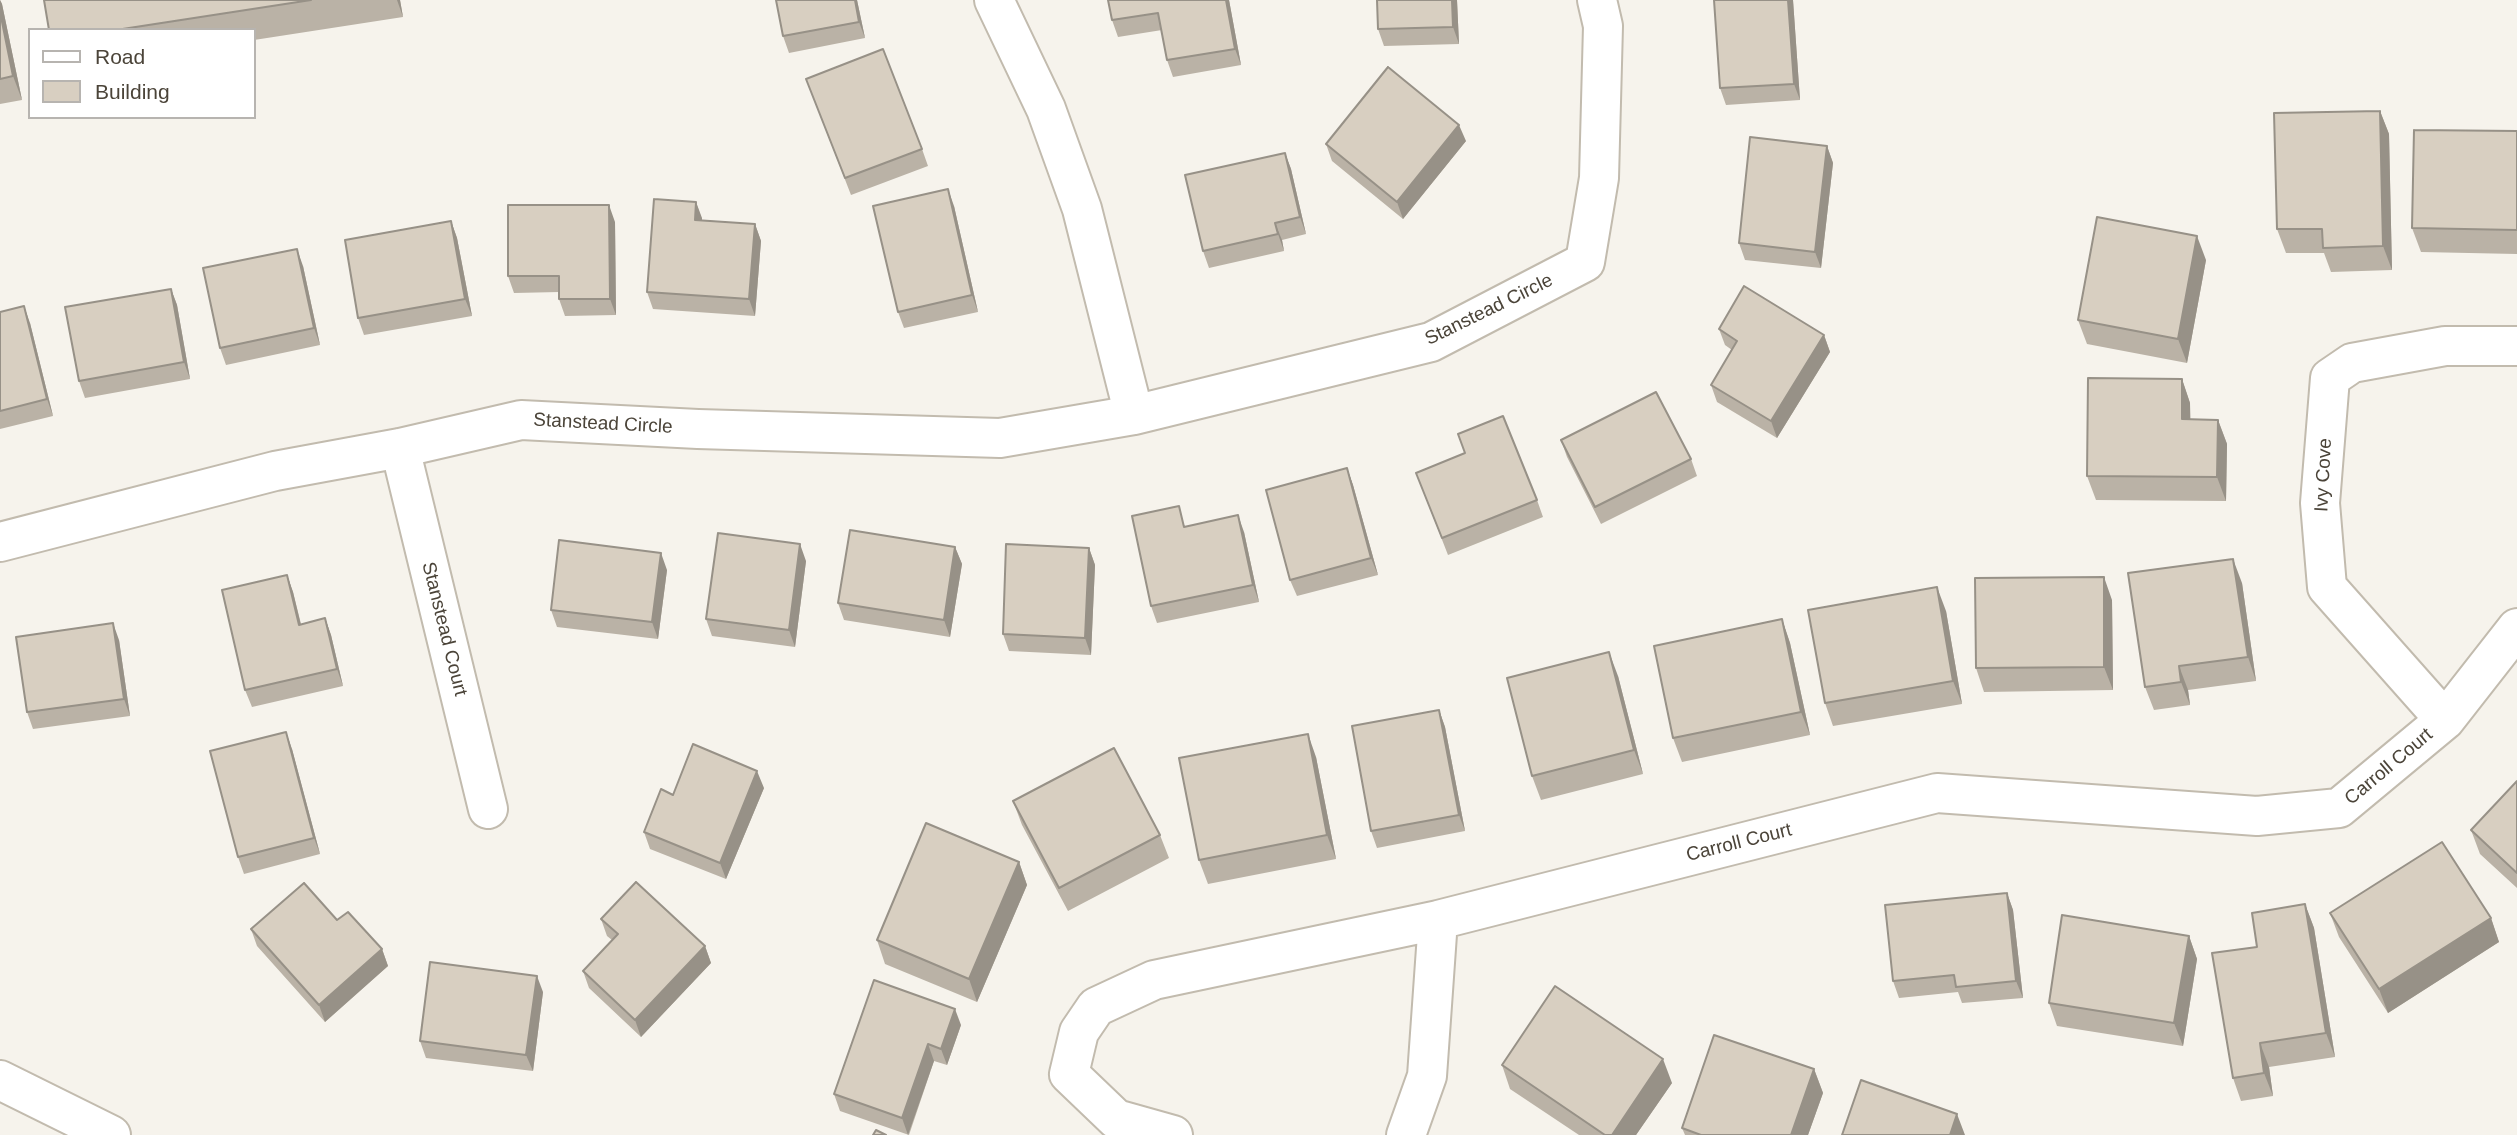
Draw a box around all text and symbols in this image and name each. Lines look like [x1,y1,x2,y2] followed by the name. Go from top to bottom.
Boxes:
[28,28,256,119] legend
[95,45,145,68] text: Road
[95,80,170,103] text: Building
[1421,269,1557,351] street label: Stanstead Circle
[533,409,673,439] street label: Stanstead Circle
[2311,437,2337,513] street label: Ivy Cove
[416,560,472,698] street label: Stanstead Court
[2340,724,2438,810] street label: Carroll Court
[1684,819,1794,867] street label: Carroll Court

